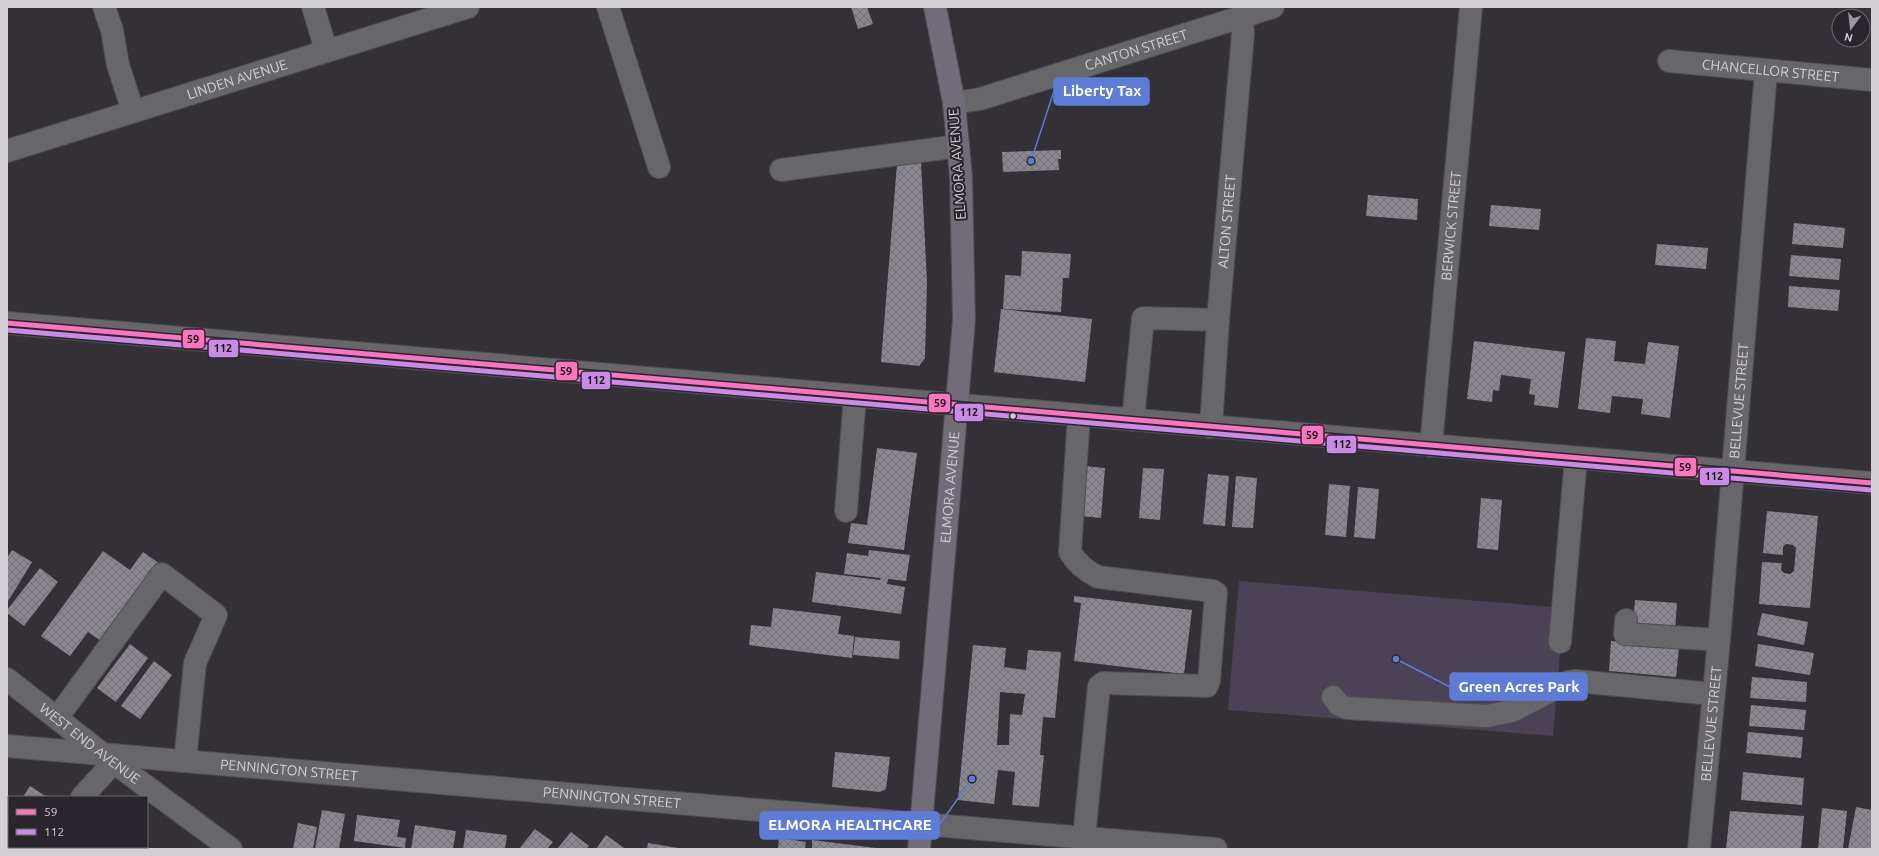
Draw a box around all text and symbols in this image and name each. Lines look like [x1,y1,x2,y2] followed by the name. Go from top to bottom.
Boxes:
[1831,8,1871,48] north arrow
[1083,26,1190,74] street label: CANTON STREET
[1843,31,1854,45] text: N
[185,56,289,102] street label: LINDEN AVENUE
[1701,56,1840,85] street label: CHANCELLOR STREET
[1054,78,1149,105] callout: Liberty Tax
[1063,82,1141,99] text: Liberty Tax
[945,107,969,220] street label: ELMORA AVENUE
[1438,170,1464,281] street label: BERWICK STREET
[1215,174,1239,269] street label: ALTON STREET
[182,329,205,349] line badge: 59
[187,333,199,345] text: 59
[208,339,239,358] line badge: 112
[214,342,232,354] text: 112
[1726,342,1752,459] street label: BELLEVUE STREET
[555,361,578,381] line badge: 59
[560,365,572,377] text: 59
[581,371,611,390] line badge: 112
[587,374,605,386] text: 112
[928,393,951,413] line badge: 59
[934,397,946,409] text: 59
[954,403,984,422] line badge: 112
[960,406,978,418] text: 112
[1008,411,1018,421] unlabelled marker
[1301,425,1324,445] line badge: 59
[1306,429,1318,441] text: 59
[937,431,963,544] street label: ELMORA AVENUE
[1326,435,1357,454] line badge: 112
[1333,438,1351,450] text: 112
[1674,457,1697,477] line badge: 59
[1679,461,1691,473] text: 59
[1699,467,1730,486] line badge: 112
[1705,470,1723,482] text: 112
[1698,665,1725,782] street label: BELLEVUE STREET
[1450,673,1587,700] callout: Green Acres Park
[1458,678,1580,695] text: Green Acres Park
[36,700,143,787] street label: WEST END AVENUE
[219,756,359,784] street label: PENNINGTON STREET
[542,784,682,811] street label: PENNINGTON STREET
[8,796,148,848] legend
[44,805,58,818] text: 59
[760,812,939,839] callout: ELMORA HEALTHCARE
[768,816,932,833] text: ELMORA HEALTHCARE
[44,825,64,838] text: 112

